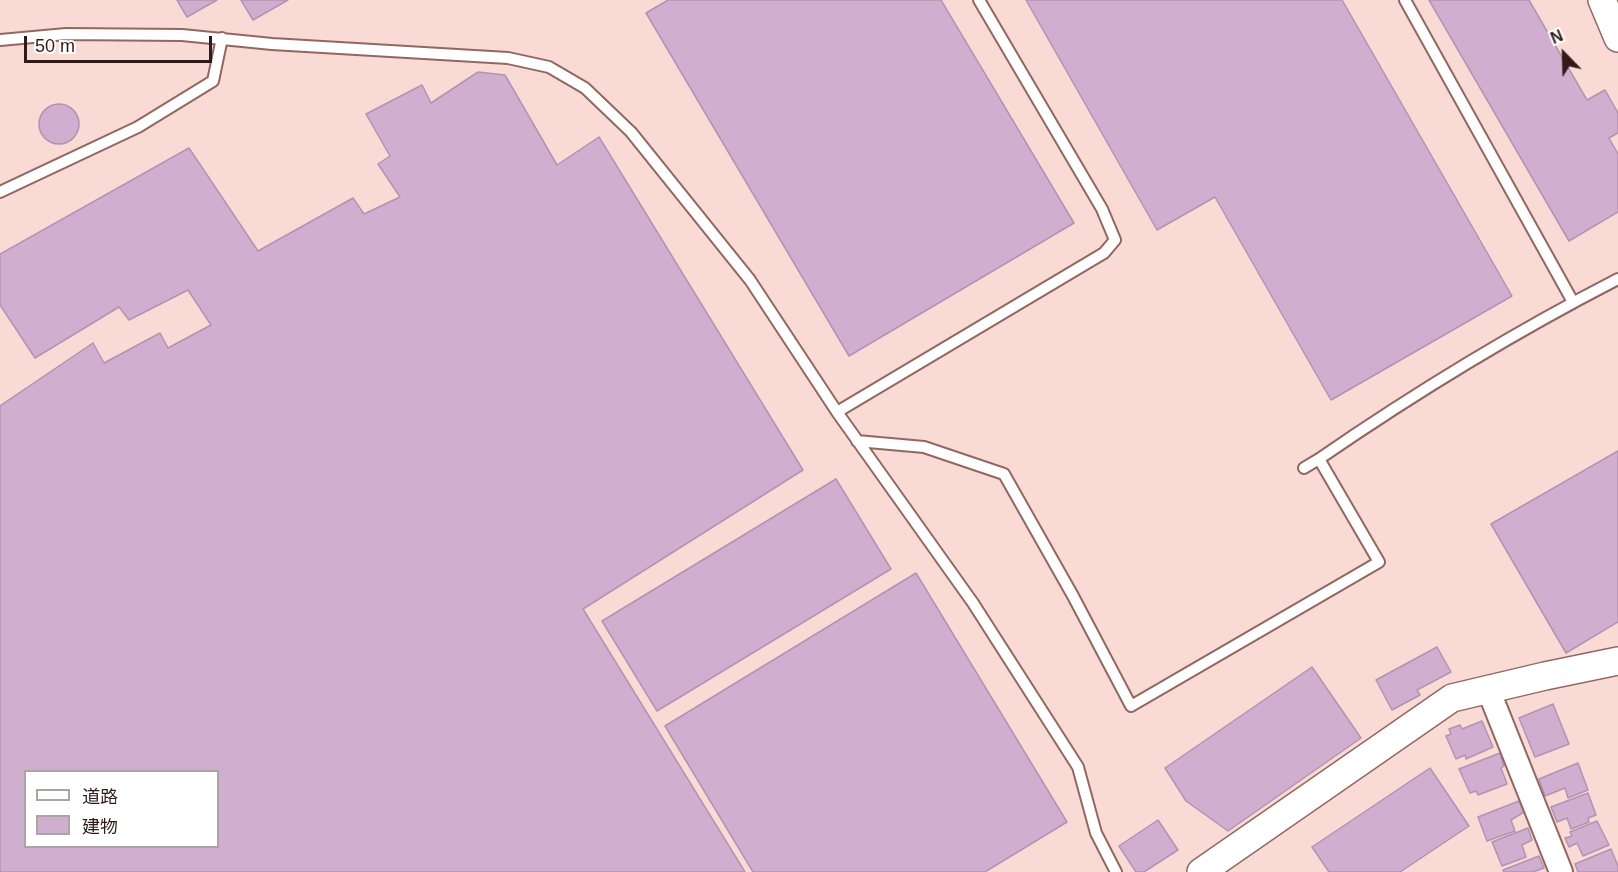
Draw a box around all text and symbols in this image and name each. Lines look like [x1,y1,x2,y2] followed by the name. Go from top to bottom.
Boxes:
[27,24,214,62] scale bar
[1534,24,1594,84] north arrow
[1548,27,1565,47] text: N
[35,36,75,56] text: 50 m
[24,770,219,848] legend
[82,787,118,807] text: 道路
[82,817,118,837] text: 建物

